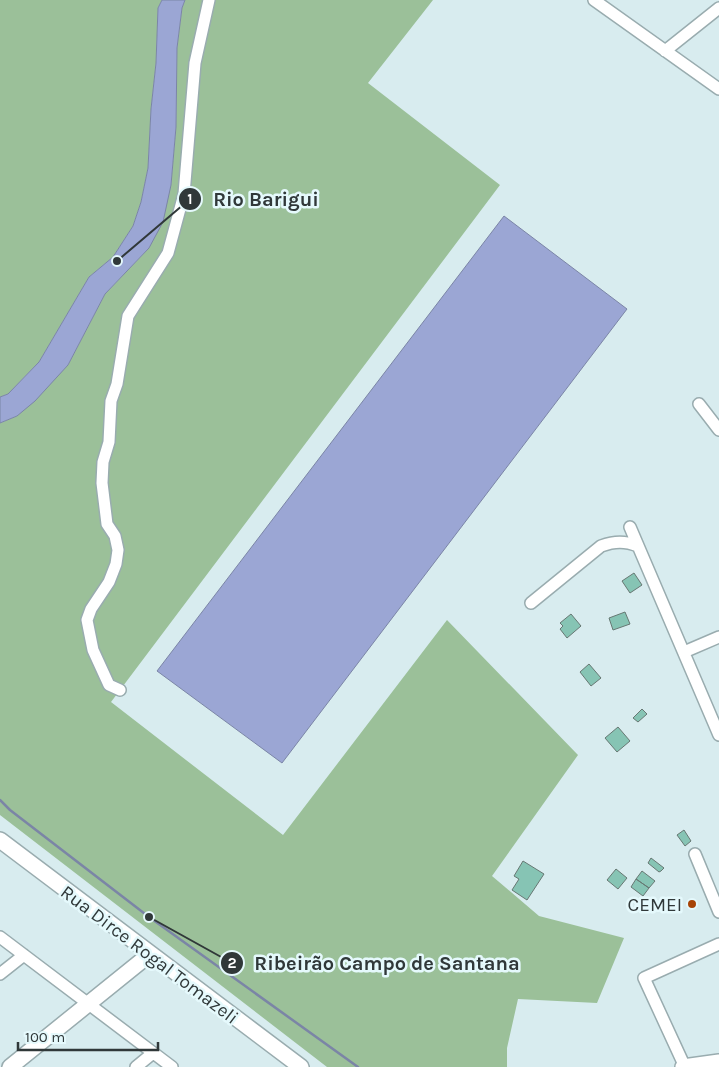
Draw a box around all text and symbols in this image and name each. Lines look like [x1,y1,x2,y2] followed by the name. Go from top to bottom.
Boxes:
[178,181,328,216] callout: Rio Barigui
[213,188,319,211] text: Rio Barigui
[187,190,193,208] text: 1
[56,881,243,1029] street label: Rua Dirce Rogal Tomazeli
[628,894,682,916] place label: CEMEI
[686,898,698,910] marker: CEMEI
[220,945,530,980] callout: Ribeirão Campo de Santana
[254,952,520,975] text: Ribeirão Campo de Santana
[227,954,237,972] text: 2
[18,1020,158,1052] scale bar
[25,1028,65,1046] text: 100 m

